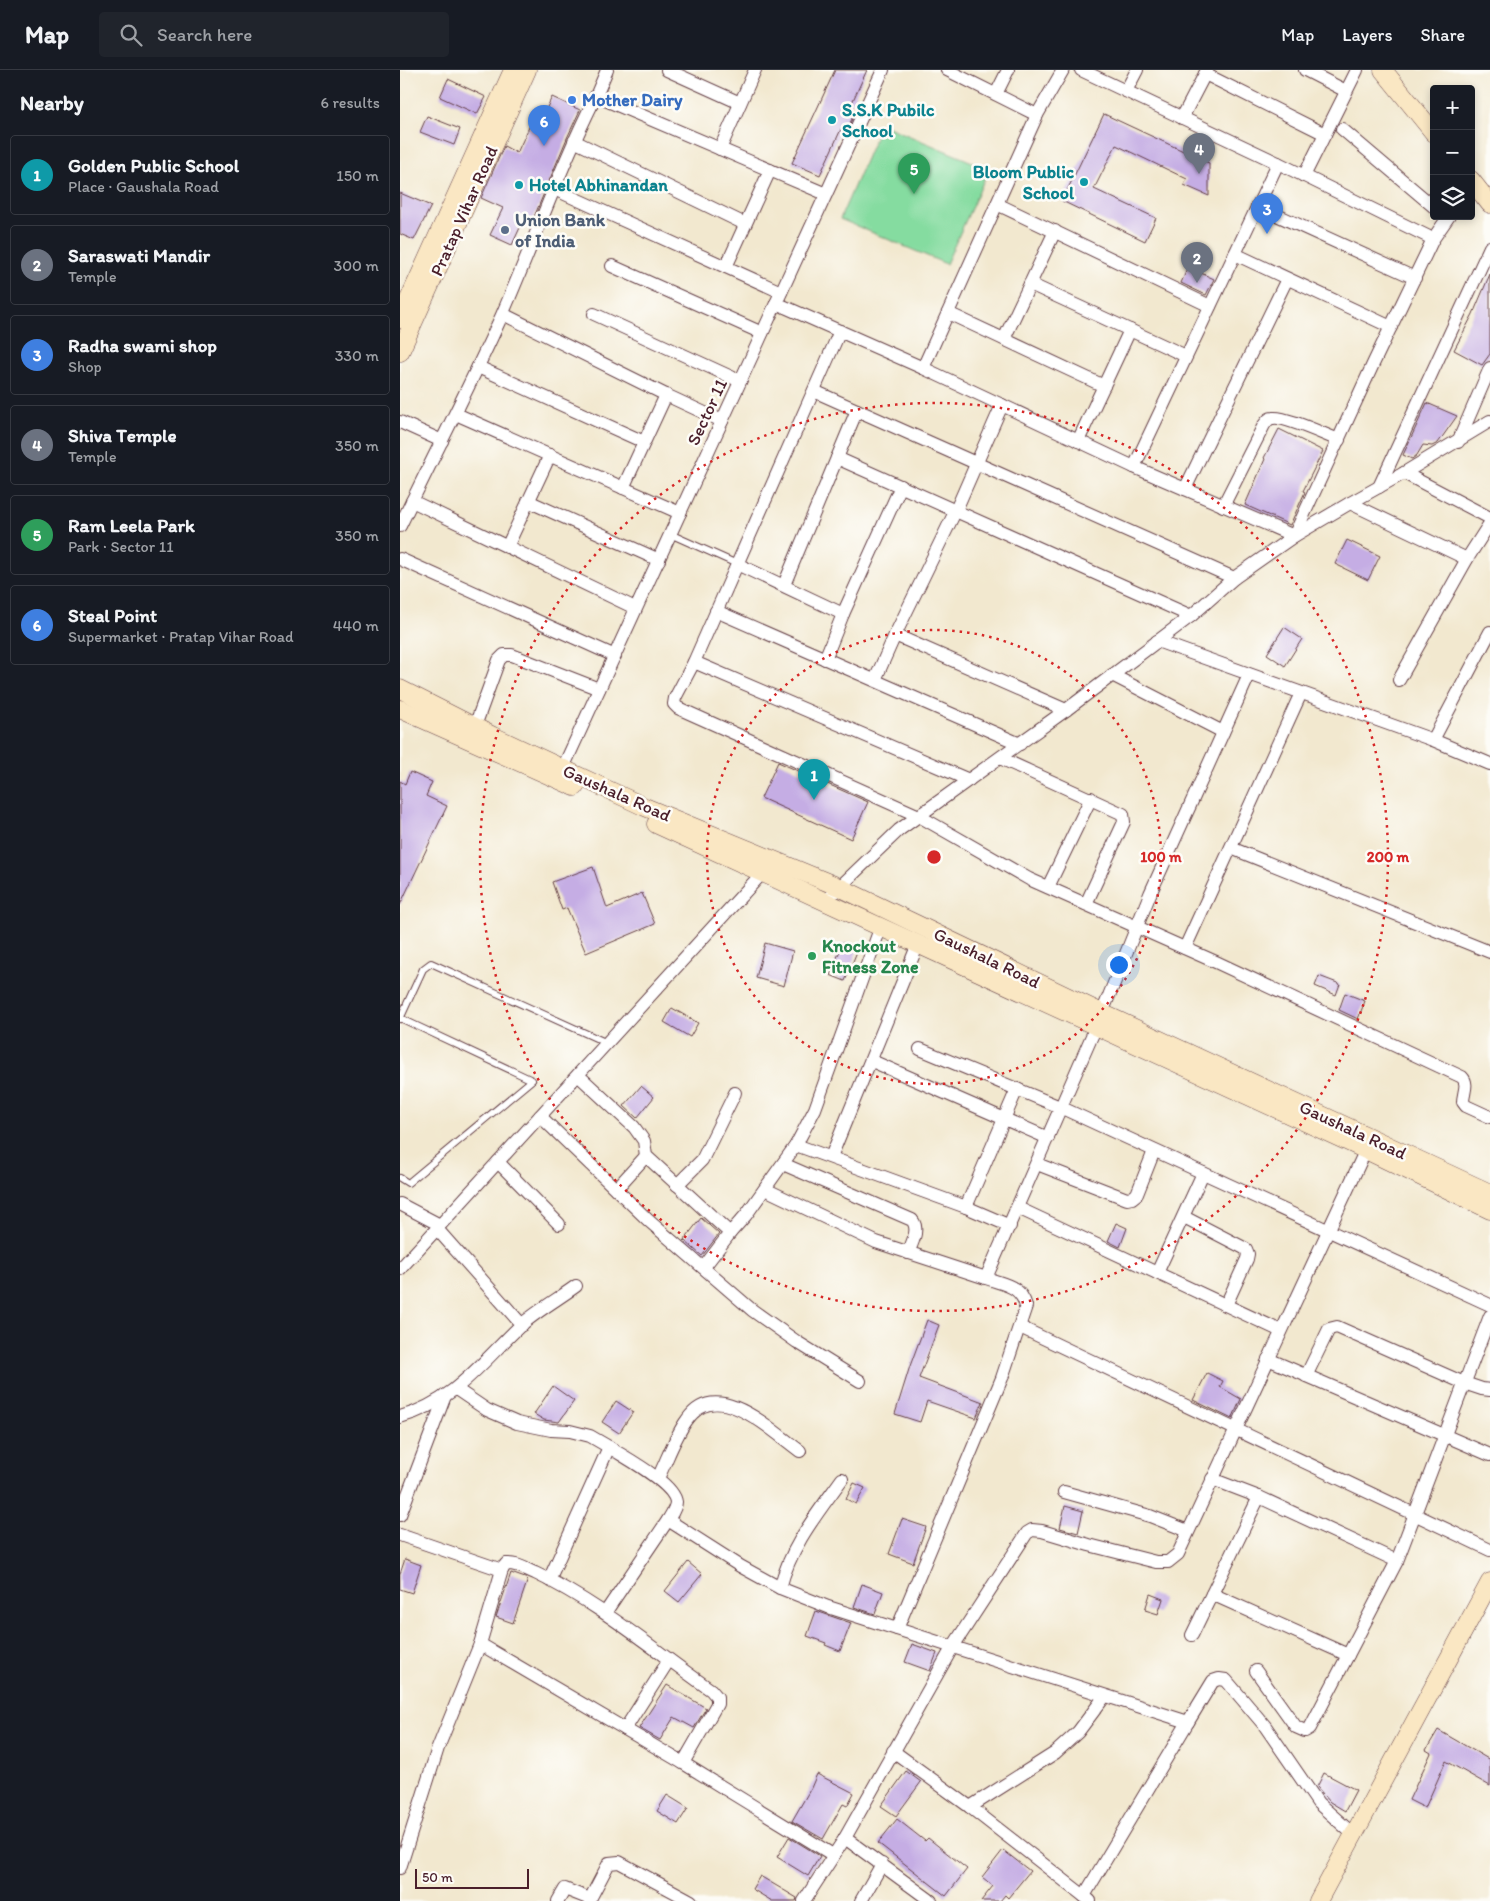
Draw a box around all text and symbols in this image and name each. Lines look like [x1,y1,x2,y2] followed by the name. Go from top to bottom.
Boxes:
[99,12,449,57] search box
[25,20,69,49] text: Map
[117,21,145,49] icon: search
[157,23,252,46] text: Search here
[1281,24,1314,46] text: Map
[1342,24,1392,46] text: Layers
[1420,24,1465,46] text: Share
[1430,85,1475,220] map controls
[1430,85,1475,130] button: +
[582,89,683,111] place label: Mother Dairy
[20,90,84,115] text: Nearby
[320,93,380,112] text: 6 results
[566,94,578,106] marker: Mother Dairy
[842,99,935,142] place label: S.S.K Pubilc School
[528,105,560,146] pin: 6
[826,114,838,126] marker: S.S.K Pubilc School
[1430,130,1475,175] button: −
[1183,133,1215,174] pin: 4
[425,142,503,280] street label: Pratap Vihar Road
[898,153,930,194] pin: 5
[68,154,239,177] text: Golden Public School
[973,161,1075,204] place label: Bloom Public School
[33,166,41,185] text: 1
[336,166,379,185] text: 150 m
[529,174,668,196] place label: Hotel Abhinandan
[1430,175,1475,220] button: layers
[1078,176,1090,188] marker: Bloom Public School
[68,177,219,196] text: Place · Gaushala Road
[513,179,525,191] marker: Hotel Abhinandan
[1251,193,1283,234] pin: 3
[515,209,606,252] place label: Union Bank of India
[499,224,511,236] marker: Union Bank of India
[1181,242,1213,283] pin: 2
[68,244,210,267] text: Saraswati Mandir
[33,256,41,275] text: 2
[334,256,379,275] text: 300 m
[68,267,117,286] text: Temple
[68,334,217,357] text: Radha swami shop
[33,346,41,365] text: 3
[335,346,379,365] text: 330 m
[68,357,102,376] text: Shop
[682,375,732,449] street label: Sector 11
[68,424,177,447] text: Shiva Temple
[32,436,42,455] text: 4
[335,436,379,455] text: 350 m
[68,447,117,466] text: Temple
[68,514,195,537] text: Ram Leela Park
[33,526,41,545] text: 5
[335,526,379,545] text: 350 m
[68,537,174,556] text: Park · Sector 11
[68,604,157,627] text: Steal Point
[33,616,41,635] text: 6
[333,616,379,635] text: 440 m
[68,627,294,646] text: Supermarket · Pratap Vihar Road
[560,759,675,827] street label: Gaushala Road
[798,759,830,800] pin: 1
[925,848,943,866] centre of rings
[1140,848,1182,866] text: 100 m
[1367,848,1410,866] text: 200 m
[930,923,1044,993] street label: Gaushala Road
[822,935,919,978] place label: Knockout Fitness Zone
[806,950,818,962] marker: Knockout Fitness Zone
[1106,952,1132,978] your location
[1296,1096,1410,1165] street label: Gaushala Road
[415,1866,529,1889] scale bar
[422,1869,453,1886] text: 50 m

